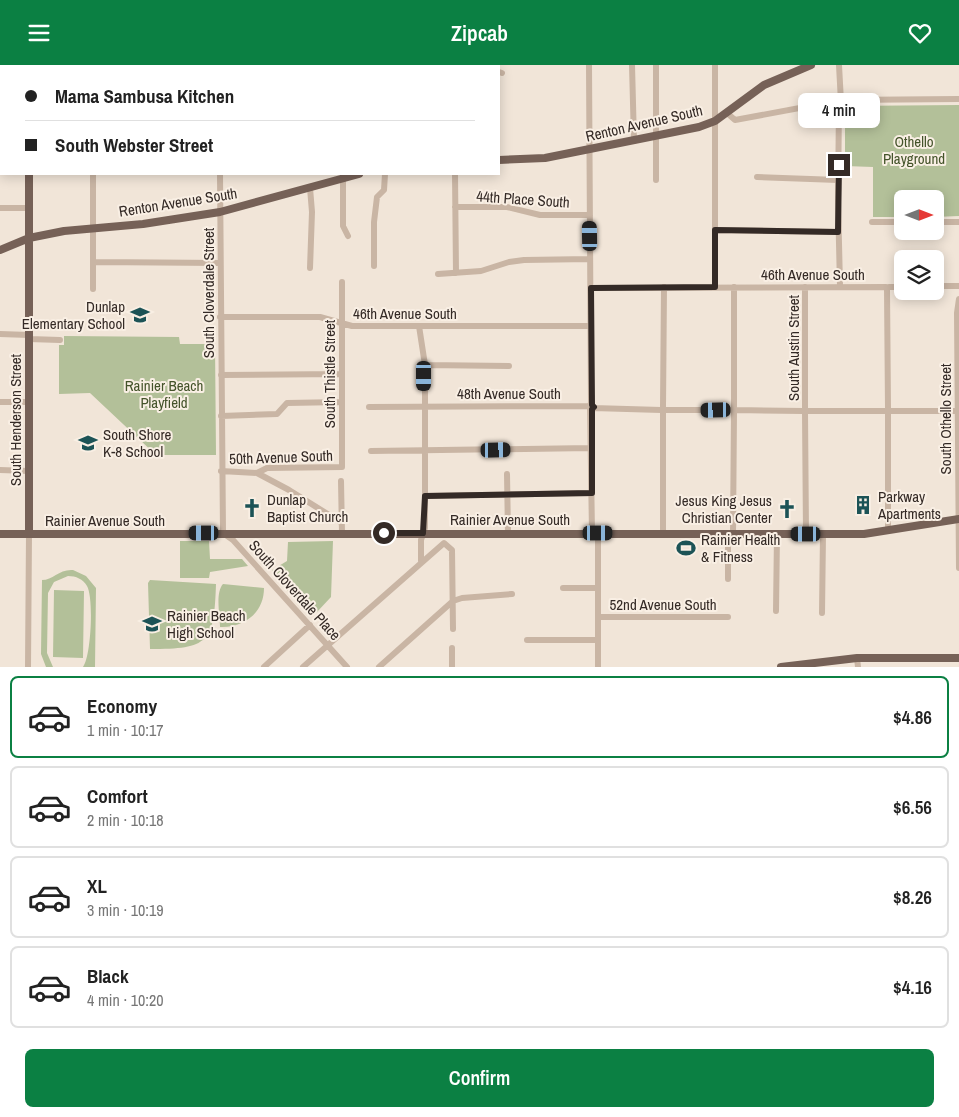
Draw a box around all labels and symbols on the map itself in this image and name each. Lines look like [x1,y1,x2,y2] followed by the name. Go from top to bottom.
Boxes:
[798,93,880,127] callout: 4 min
[583,99,705,147] street label: Renton Avenue South
[883,131,945,169] park label: Othello Playground
[828,154,850,176] route end
[117,182,239,222] street label: Renton Avenue South
[476,185,570,213] street label: 44th Place South
[894,190,944,240] north arrow
[582,221,597,251] car
[198,227,219,358] street label: South Cloverdale Street
[761,264,865,285] street label: 46th Avenue South
[783,294,804,401] street label: South Austin Street
[22,296,125,334] place label: Dunlap Elementary School
[353,303,457,324] street label: 46th Avenue South
[129,304,151,326] school or university icon: Dunlap Elementary School
[319,319,340,428] street label: South Thistle Street
[5,353,26,486] street label: South Henderson Street
[416,361,431,391] car
[935,363,956,474] street label: South Othello Street
[125,375,203,413] park label: Rainier Beach Playfield
[457,383,561,404] street label: 48th Avenue South
[700,402,731,418] car
[103,424,172,462] place label: South Shore K-8 School
[77,432,99,454] school or university icon: South Shore K-8 School
[480,442,511,458] car
[229,445,333,469] street label: 50th Avenue South
[877,486,941,524] place label: Parkway Apartments
[267,489,348,527] place label: Dunlap Baptist Church
[676,490,772,528] place label: Jesus King Jesus Christian Center
[852,494,874,516] building icon: Parkway Apartments
[241,497,263,519] church icon: Dunlap Baptist Church
[776,498,798,520] church icon: Jesus King Jesus Christian Center
[450,509,570,530] street label: Rainier Avenue South
[45,510,165,531] street label: Rainier Avenue South
[373,522,395,544] route start
[189,526,219,541] car
[583,526,613,541] car
[791,527,821,542] car
[701,529,780,567] place label: Rainier Health & Fitness
[244,535,346,645] street label: South Cloverdale Place
[675,537,697,559] sports icon: Rainier Health & Fitness
[609,594,717,615] street label: 52nd Avenue South
[167,605,246,643] place label: Rainier Beach High School
[141,613,163,635] school or university icon: Rainier Beach High School

